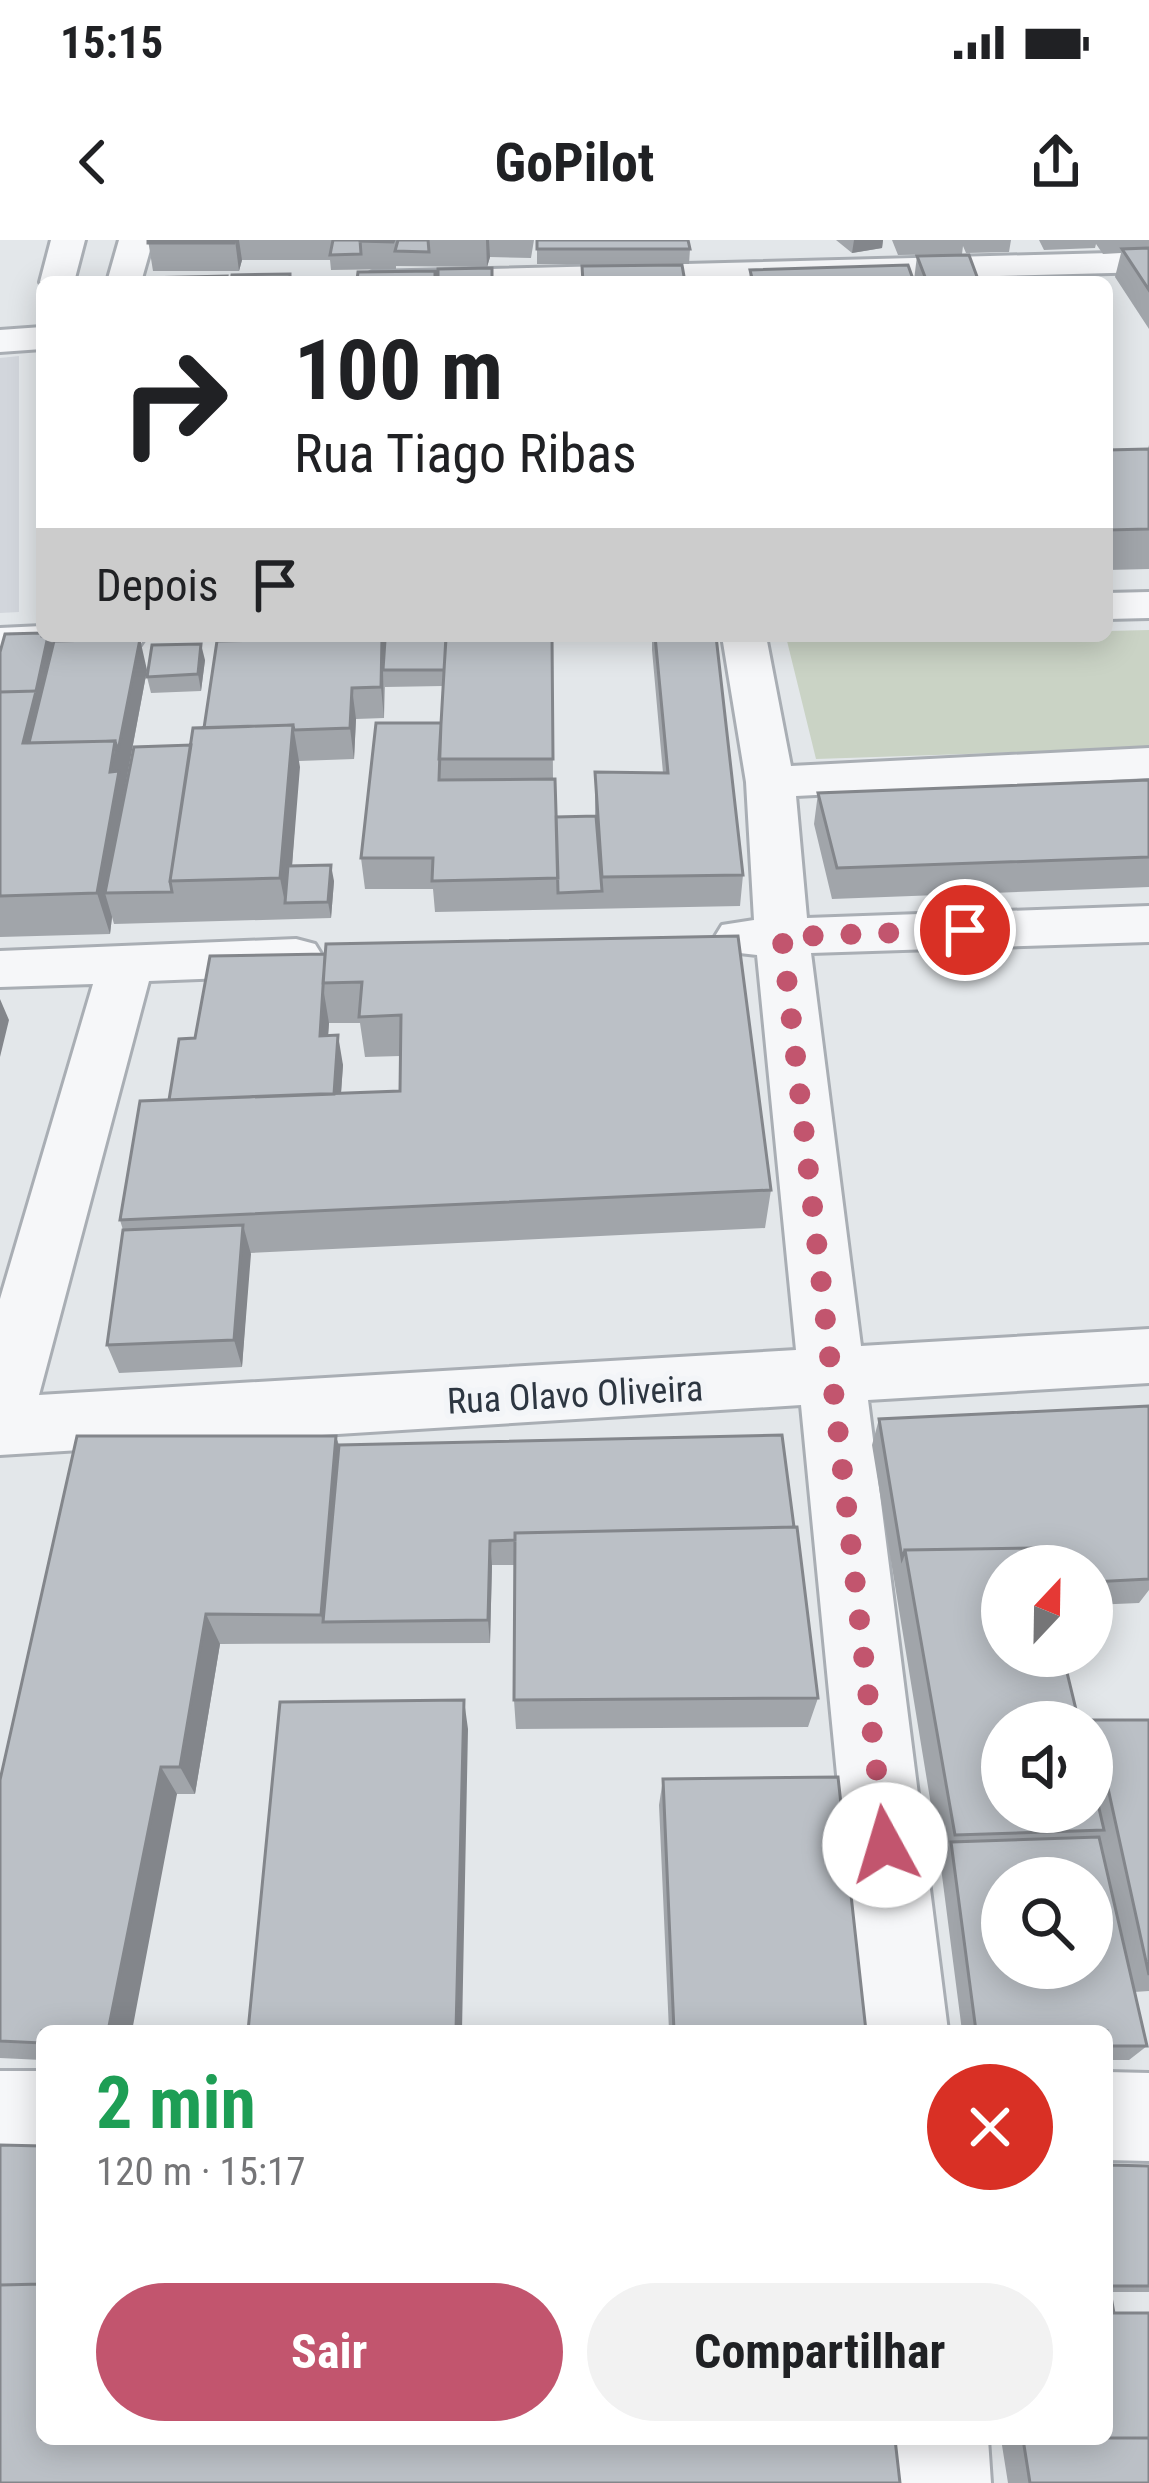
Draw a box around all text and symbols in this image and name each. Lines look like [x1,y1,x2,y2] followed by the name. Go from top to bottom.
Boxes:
[60,16,163,69] text: 15:15
[60,129,126,195] icon: back
[1023,129,1089,195] icon: share
[495,131,654,194] text: GoPilot
[294,321,503,420] text: 100 m
[96,324,252,480] icon: right
[294,422,637,485] text: Rua Tiago Ribas
[242,552,308,618] icon: arrive
[96,559,218,612] text: Depois
[914,879,1016,981] pin
[932,897,998,963] icon: arrive
[446,1367,704,1423] street label: Rua Olavo Oliveira
[981,1545,1113,1677] north arrow
[981,1545,1113,1989] map controls
[981,1701,1113,1833] button: sound
[822,1782,948,1908] position arrow
[981,1857,1113,1989] button: search
[96,2061,256,2146] text: 2 min
[927,2064,1053,2190] button: close
[96,2149,306,2195] text: 120 m · 15:17
[96,2283,563,2421] button: Sair
[587,2283,1053,2421] button: Compartilhar

